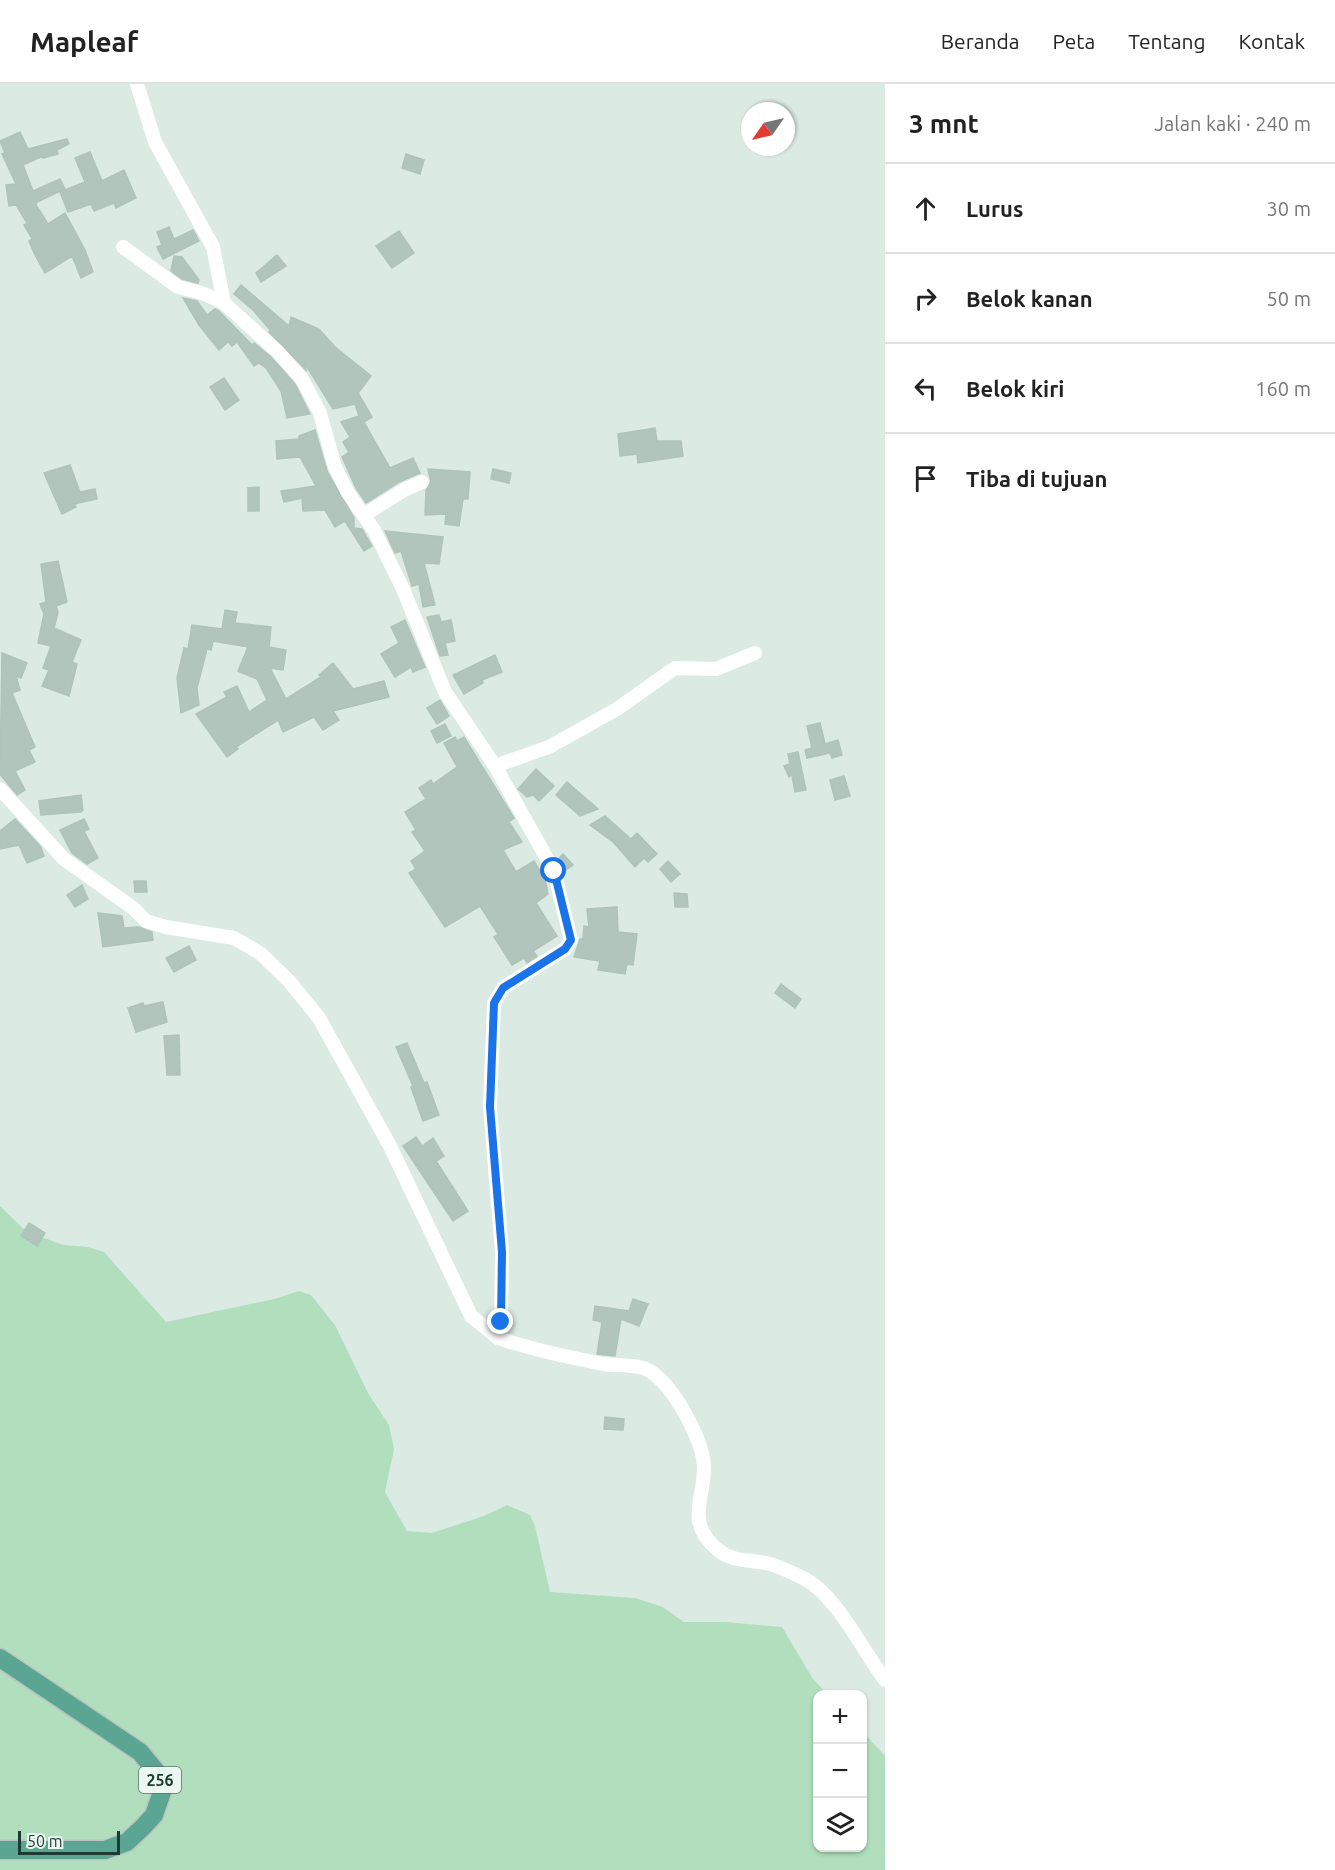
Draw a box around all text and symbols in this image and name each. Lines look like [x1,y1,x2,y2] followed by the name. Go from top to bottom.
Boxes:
[30,26,138,57] text: Mapleaf
[941,29,1020,53] text: Beranda
[1053,29,1095,53] text: Peta
[1128,29,1206,53] text: Tentang
[1239,29,1305,53] text: Kontak
[741,102,795,156] north arrow
[909,109,979,138] text: 3 mnt
[1154,112,1311,135] text: Jalan kaki · 240 m
[909,192,942,225] icon: ahead
[966,196,1023,221] text: Lurus
[1267,197,1311,220] text: 30 m
[909,282,942,315] icon: right
[966,286,1093,311] text: Belok kanan
[1267,287,1311,310] text: 50 m
[909,372,942,405] icon: left
[966,376,1064,401] text: Belok kiri
[1255,377,1311,400] text: 160 m
[909,462,942,495] icon: arrive
[966,466,1107,491] text: Tiba di tujuan
[540,857,566,883] route start
[487,1308,513,1334] route end
[813,1690,867,1852] map controls
[813,1690,867,1744] button: +
[813,1744,867,1798] button: −
[139,1767,181,1793] road number: 256
[813,1798,867,1852] button: layers
[18,1828,120,1856] scale bar
[27,1832,63,1850] text: 50 m

